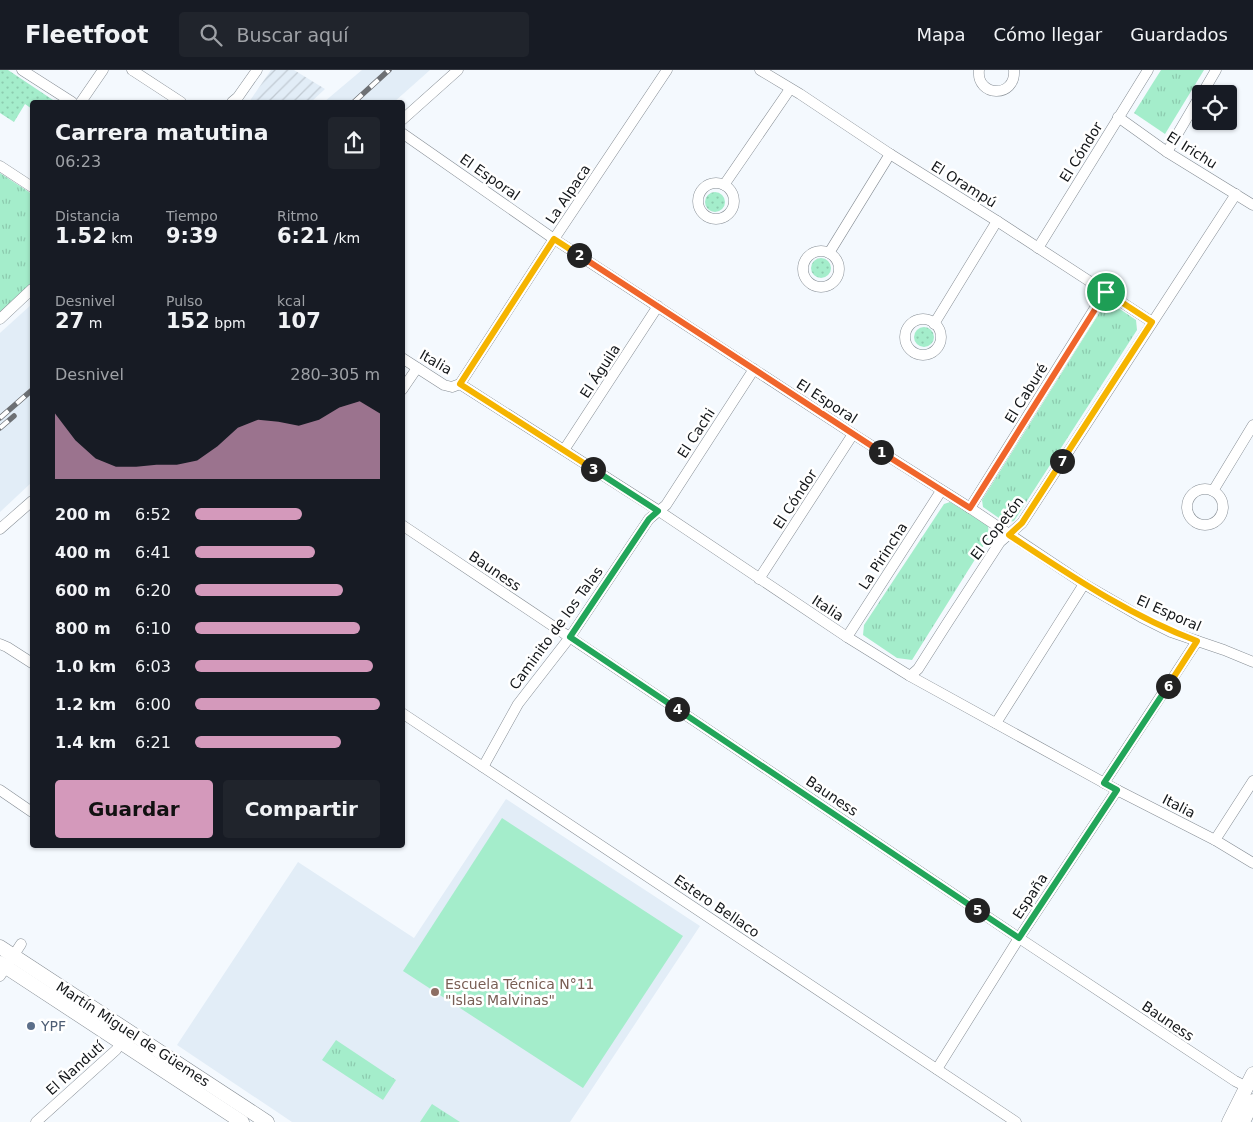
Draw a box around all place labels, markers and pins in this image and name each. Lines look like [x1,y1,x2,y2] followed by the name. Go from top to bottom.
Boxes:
[566,242,592,268] pin: 2
[1085,271,1127,313] pin
[868,440,894,464] pin: 1
[1050,448,1074,474] pin: 7
[580,456,606,482] pin: 3
[1156,674,1180,698] pin: 6
[664,696,690,722] pin: 4
[964,898,990,922] pin: 5
[445,976,595,1008] place label: Escuela Técnica N°11 "Islas Malvinas"
[429,986,441,998] marker: Escuela Técnica N°11 "Islas Malvinas"
[40,1018,66,1034] place label: YPF
[25,1020,37,1032] marker: YPF

